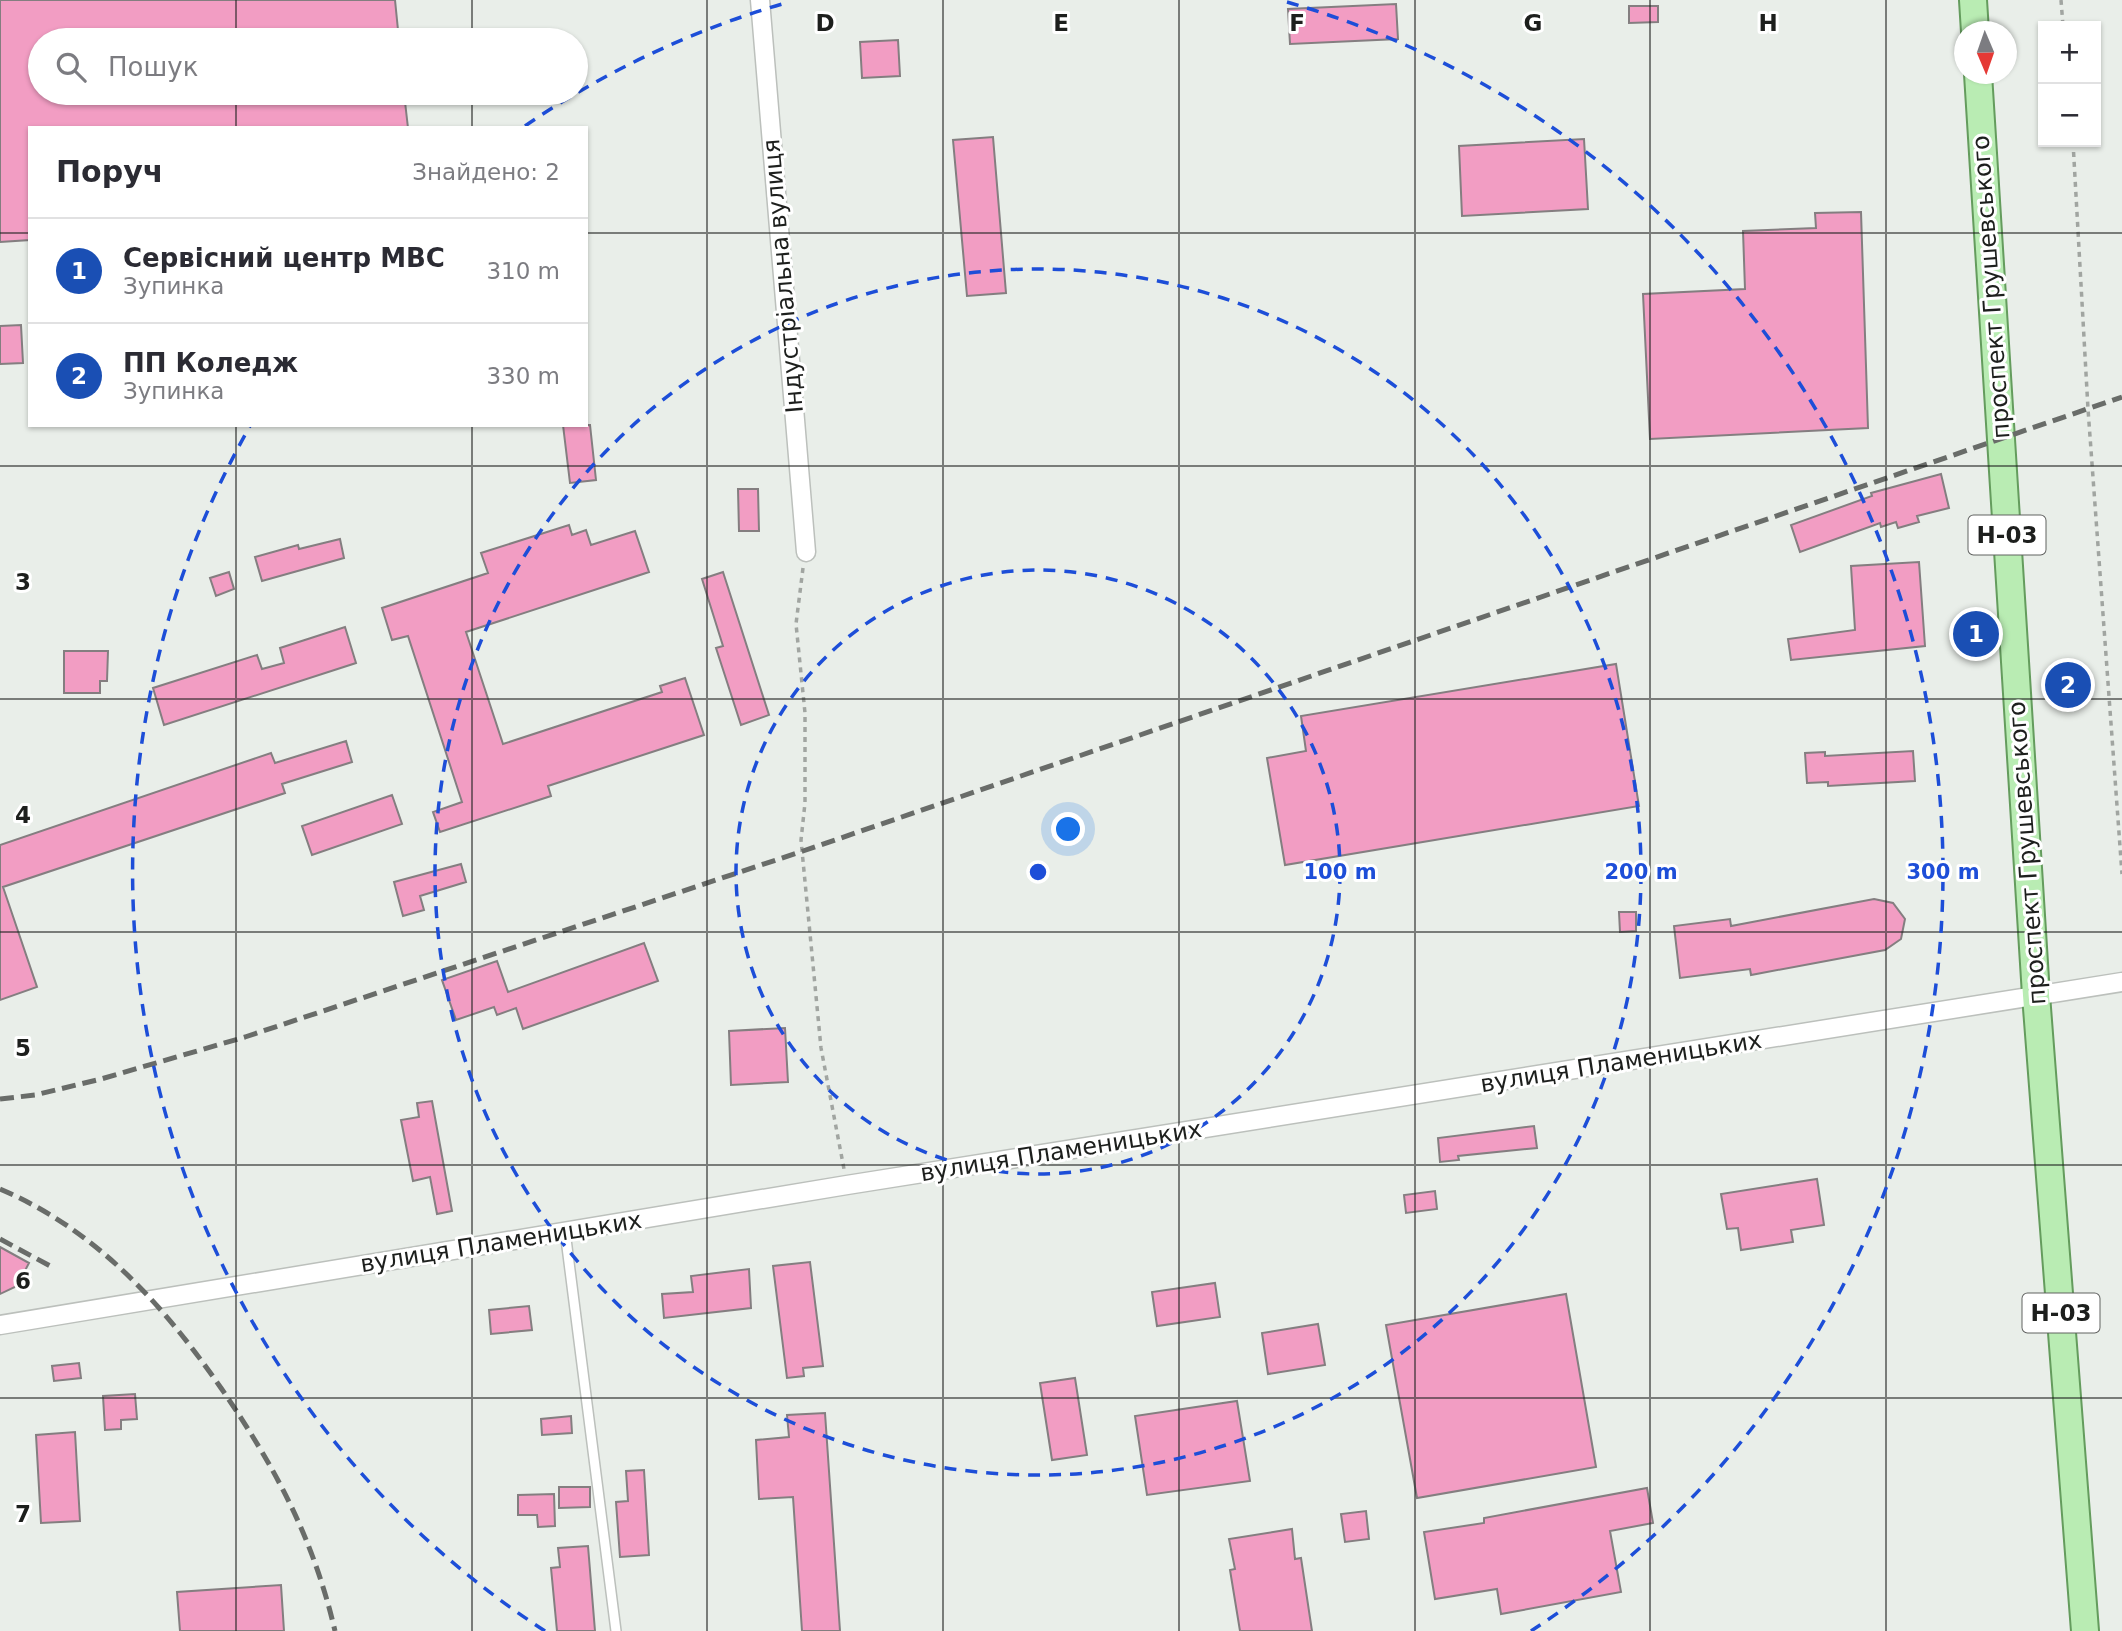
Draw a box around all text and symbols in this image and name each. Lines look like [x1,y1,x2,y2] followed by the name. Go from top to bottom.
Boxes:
[815,10,835,36] text: D
[1053,10,1069,36] text: E
[1289,10,1305,36] text: F
[1524,10,1542,36] text: G
[1758,10,1778,36] text: H
[1954,21,2017,84] north arrow
[2038,21,2101,147] map controls
[2038,21,2101,84] button: +
[28,28,588,105] search box
[52,48,90,86] icon: search
[108,52,198,82] text: Пошук
[2038,84,2101,147] button: −
[1966,134,2016,440] street label: проспект Грушевського
[757,138,809,414] street label: Індустріальна вулиця
[56,154,163,189] text: Поруч
[412,159,560,185] text: Знайдено: 2
[123,243,445,273] text: Сервісний центр МВС
[71,258,87,284] text: 1
[486,258,560,284] text: 310 m
[123,273,224,299] text: Зупинка
[123,348,298,378] text: ПП Коледж
[71,363,87,389] text: 2
[486,363,560,389] text: 330 m
[123,378,224,404] text: Зупинка
[1968,516,2046,554] road number: Н-03
[15,569,31,595] text: 3
[1953,608,1999,660] pin: 1
[2045,659,2091,711] pin: 2
[2002,700,2052,1006] street label: проспект Грушевського
[15,802,31,828] text: 4
[1051,812,1085,846] your location
[1026,860,1050,884] centre of rings
[1303,860,1377,884] text: 100 m
[1604,860,1678,884] text: 200 m
[1906,860,1980,884] text: 300 m
[1478,1026,1764,1098] street label: вулиця Пламеницьких
[15,1035,31,1061] text: 5
[918,1115,1204,1187] street label: вулиця Пламеницьких
[358,1206,644,1278] street label: вулиця Пламеницьких
[15,1268,31,1294] text: 6
[2022,1294,2100,1332] road number: Н-03
[15,1501,31,1527] text: 7

